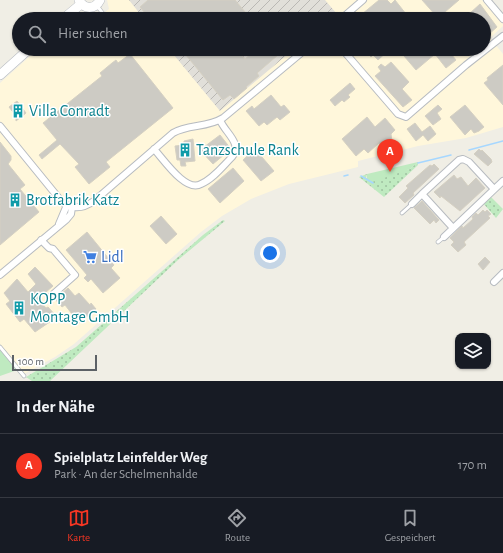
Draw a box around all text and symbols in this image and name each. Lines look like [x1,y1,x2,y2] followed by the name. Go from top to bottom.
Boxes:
[12,12,491,56] search box
[26,23,48,45] icon: search
[58,26,128,41] text: Hier suchen
[10,103,26,119] building icon: Villa Conradt
[29,103,109,119] place label: Villa Conradt
[377,139,403,172] pin: A
[177,142,193,158] building icon: Tanzschule Rank
[196,142,299,158] place label: Tanzschule Rank
[7,192,23,208] building icon: Brotfabrik Katz
[26,192,120,208] place label: Brotfabrik Katz
[260,243,280,263] your location
[82,249,98,265] supermarket icon: Lidl
[101,249,124,265] place label: Lidl
[30,291,130,325] place label: KOPP Montage GmbH
[11,300,27,316] building icon: KOPP Montage GmbH
[455,333,491,369] map controls
[455,333,491,369] button: layers
[12,353,97,372] scale bar
[18,356,44,367] text: 100 m
[16,398,95,415] text: In der Nähe
[54,450,207,465] text: Spielplatz Leinfelder Weg
[25,459,33,472] text: A
[458,459,487,472] text: 170 m
[54,468,198,481] text: Park · An der Schelmenhalde
[67,507,90,544] tab: Karte
[225,507,250,544] tab: Route
[385,507,436,544] tab: Gespeichert

